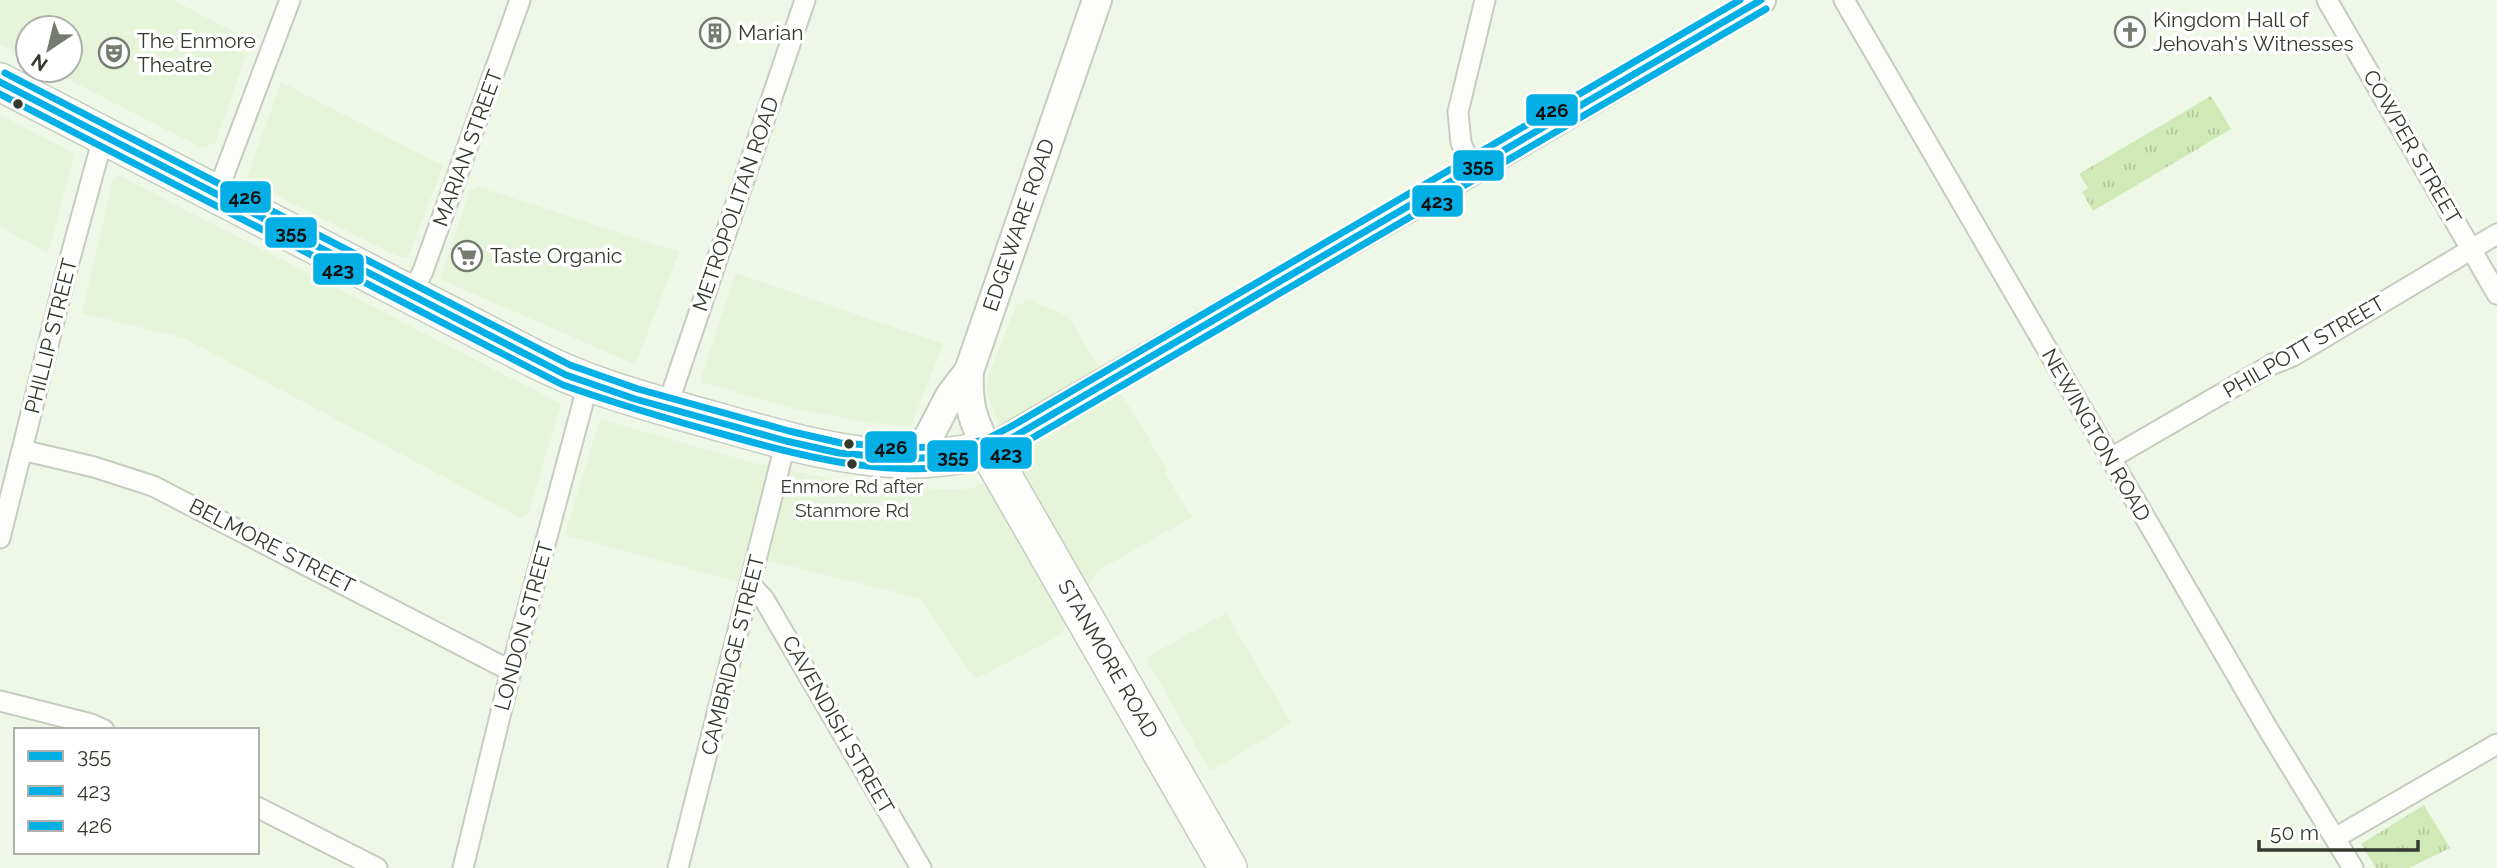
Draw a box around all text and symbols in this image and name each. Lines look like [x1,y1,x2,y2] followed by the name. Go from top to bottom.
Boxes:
[2153,7,2354,56] place label: Kingdom Hall of Jehovah's Witnesses
[14,14,84,84] north arrow
[2113,15,2147,49] church icon: Kingdom Hall of Jehovah's Witnesses
[698,16,732,50] building icon: Marian
[738,20,803,45] place label: Marian
[137,28,256,77] place label: The Enmore Theatre
[97,36,131,70] theatre icon: The Enmore Theatre
[27,50,51,76] text: N
[2358,65,2467,228] street label: COWPER STREET
[428,66,508,230] street label: MARIAN STREET
[687,93,784,314] street label: METROPOLITAN ROAD
[1525,93,1579,127] line badge: 426
[11,97,25,111] unlabelled marker
[1535,99,1569,121] text: 426
[977,135,1060,314] street label: EDGEWARE ROAD
[1452,149,1505,182] line badge: 355
[1462,154,1494,176] text: 355
[219,180,272,214] line badge: 426
[1411,184,1464,218] line badge: 423
[228,186,262,208] text: 426
[1421,190,1453,212] text: 423
[264,216,318,249] line badge: 355
[275,221,307,243] text: 355
[450,239,484,273] supermarket icon: Taste Organic
[490,243,622,268] place label: Taste Organic
[312,252,365,286] line badge: 423
[19,256,82,416] street label: PHILLIP STREET
[322,258,354,280] text: 423
[2219,290,2389,403] street label: PHILPOTT STREET
[2037,344,2156,525] street label: NEWINGTON ROAD
[864,430,918,464] line badge: 426
[874,436,908,458] text: 426
[979,436,1033,470] line badge: 423
[842,437,856,451] unlabelled marker
[926,439,979,473] line badge: 355
[990,442,1022,464] text: 423
[937,445,969,467] text: 355
[845,457,859,471] marker: Enmore Rd after Stanmore Rd
[780,475,924,521] place label: Enmore Rd after Stanmore Rd
[185,493,359,598] street label: BELMORE STREET
[489,539,558,713] street label: LONDON STREET
[696,552,770,758] street label: CAMBRIDGE STREET
[1053,575,1164,742] street label: STANMORE ROAD
[777,631,900,819] street label: CAVENDISH STREET
[14,728,259,854] legend
[77,743,111,768] text: 355
[77,778,111,803] text: 423
[2259,808,2418,852] scale bar
[77,813,112,838] text: 426
[2270,820,2319,845] text: 50 m

